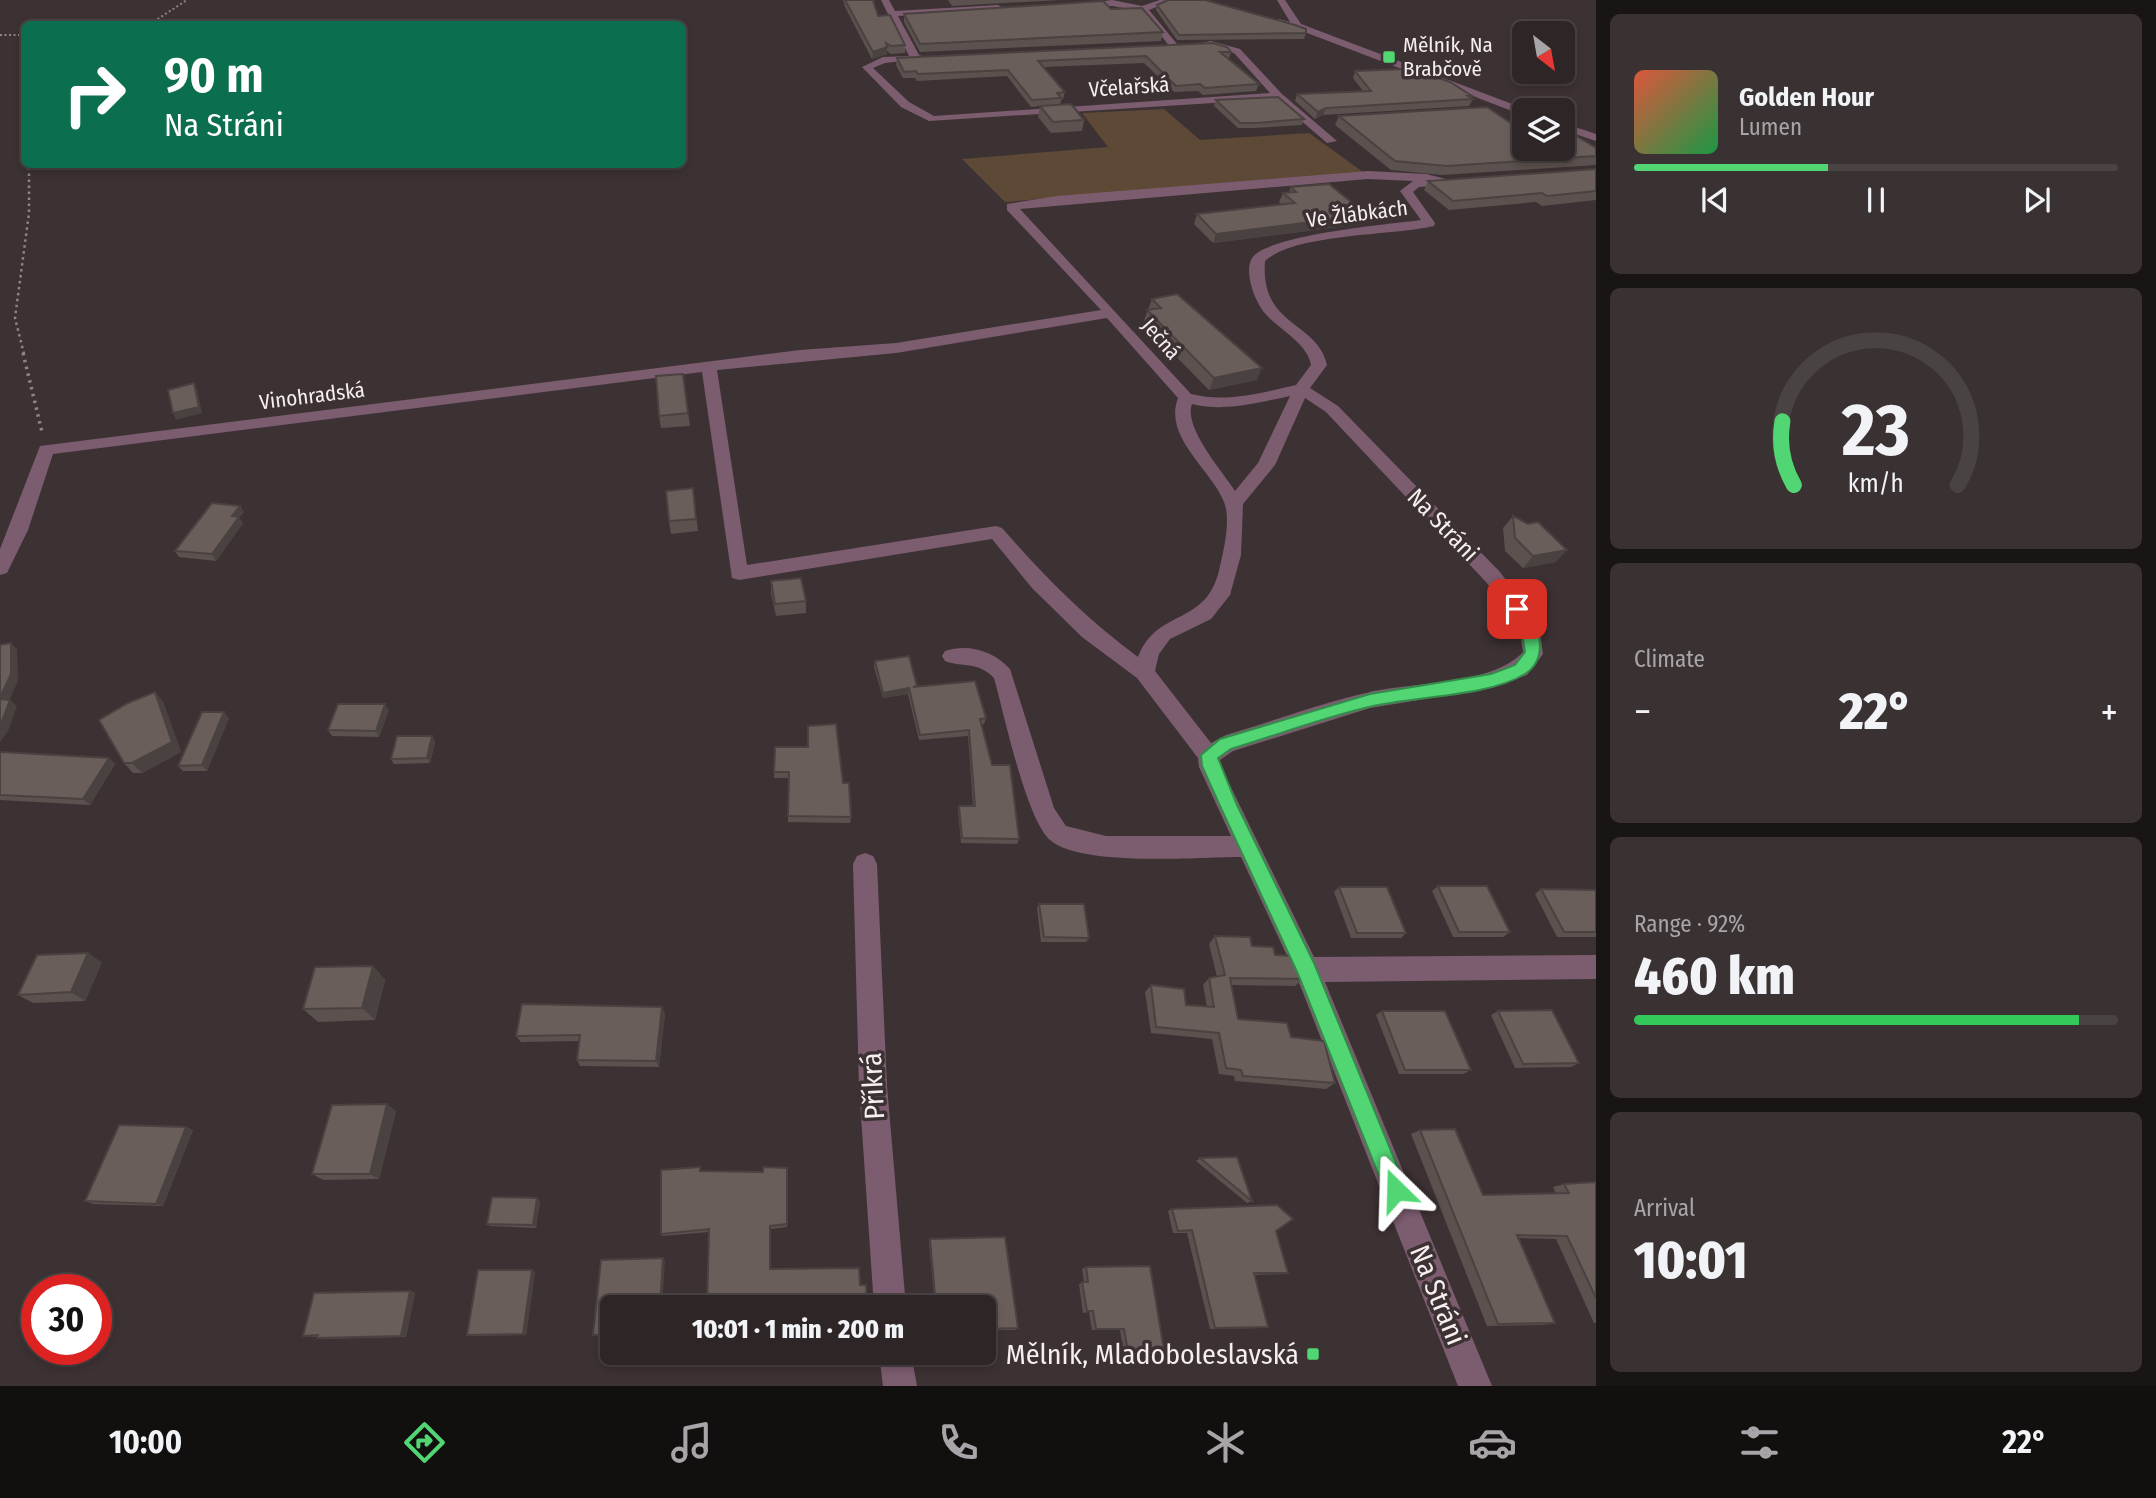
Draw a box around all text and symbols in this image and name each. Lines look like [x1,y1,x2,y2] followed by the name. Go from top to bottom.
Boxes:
[1512,21,1575,84] north arrow
[1512,21,1575,161] map controls
[1403,32,1493,82] place label: Mělník, Na Brabčově
[164,46,264,105] text: 90 m
[49,49,140,140] icon: right
[1381,49,1397,65] marker: Mělník, Na Brabčově
[1088,71,1170,103] street label: Včelařská
[1739,82,1874,113] text: Golden Hour
[1512,98,1575,161] button: layers
[164,106,284,144] text: Na Stráni
[1739,113,1802,141] text: Lumen
[1696,181,1734,219] icon: previous
[1857,181,1895,219] icon: pause
[2018,181,2056,219] icon: next
[1305,195,1409,233] street label: Ve Žlábkách
[1136,313,1186,365] street label: Ječná
[258,377,366,415] street label: Vinohradská
[1841,387,1910,474] text: 23
[1848,468,1904,498] text: km/h
[1402,483,1484,567] street label: Na Stráni
[1487,579,1547,639] pin
[1498,590,1536,628] icon: arrive
[1634,645,1705,673] text: Climate
[1839,680,1913,743] text: 22°
[1634,689,1651,735] text: −
[2101,689,2118,735] text: +
[1634,910,1745,938] text: Range · 92%
[1634,945,1795,1008] text: 460 km
[855,1052,891,1120] street label: Příkrá
[1359,1153,1433,1227] position arrow
[1634,1194,1695,1222] text: Arrival
[1634,1229,1748,1292] text: 10:01
[1403,1240,1473,1350] street label: Na Stráni
[21,1274,112,1365] speed limit sign: 30
[692,1314,904,1345] text: 10:01 · 1 min · 200 m
[1006,1338,1299,1371] place label: Mělník, Mladoboleslavská
[1305,1346,1321,1362] marker: Mělník, Mladoboleslavská
[400,1418,449,1467] icon: directions
[667,1418,716,1467] icon: music
[934,1418,983,1467] icon: phone
[1201,1418,1250,1467] icon: climate
[1468,1418,1517,1467] icon: car
[1735,1418,1784,1467] icon: filters
[109,1423,182,1461] text: 10:00
[2002,1423,2047,1461] text: 22°

